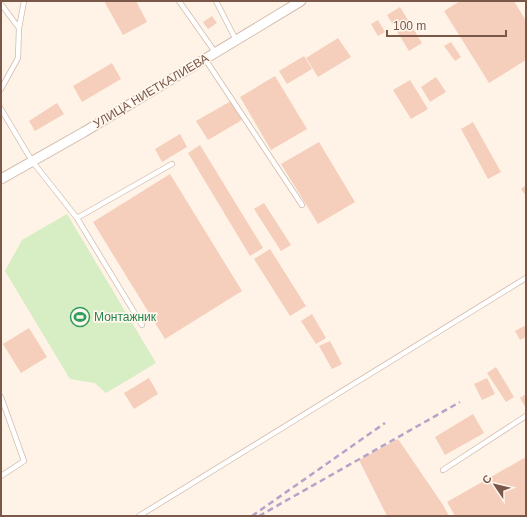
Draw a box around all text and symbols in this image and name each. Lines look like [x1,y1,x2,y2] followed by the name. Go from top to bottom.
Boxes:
[387,12,506,38] scale bar
[393,19,426,33] text: 100 m
[91,51,211,131] street label: УЛИЦА НИЕТКАЛИЕВА
[69,306,91,328] sports icon: Монтажник
[94,310,157,324] place label: Монтажник
[475,465,515,505] north arrow
[480,473,494,486] text: С

